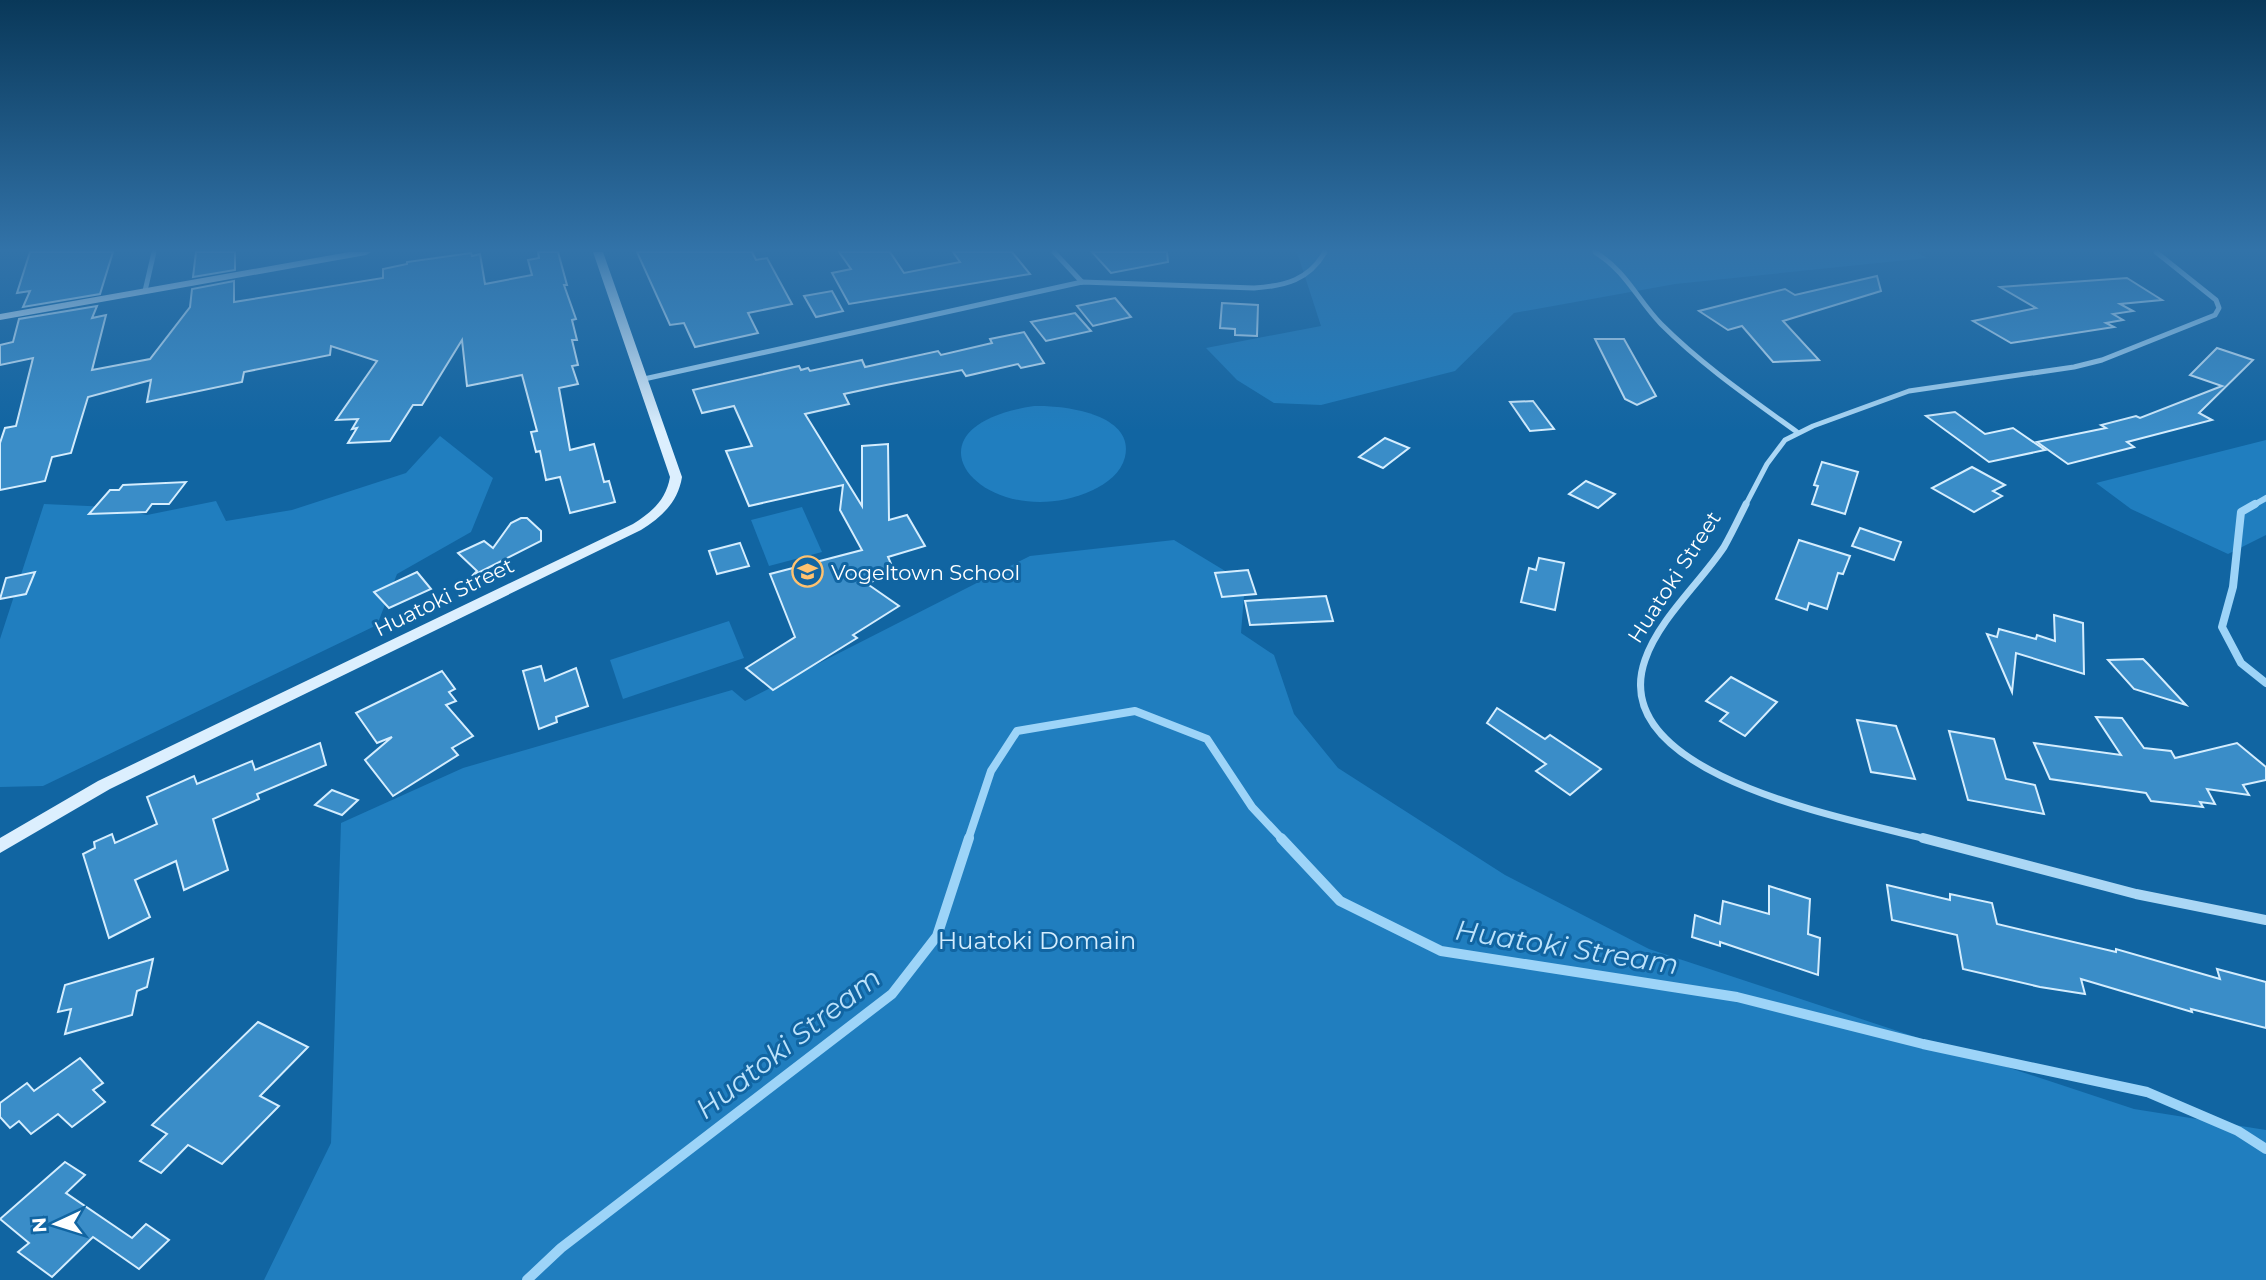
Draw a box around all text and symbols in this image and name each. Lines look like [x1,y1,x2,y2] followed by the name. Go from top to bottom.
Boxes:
[1622,506,1726,648] street label: Huatoki Street
[370,552,518,642] street label: Huatoki Street
[791,555,825,589] school or university icon: Vogeltown School
[831,560,1020,585] place label: Vogeltown School
[1453,913,1681,981] water label: Huatoki Stream
[938,926,1136,955] park label: Huatoki Domain
[689,960,887,1126] water label: Huatoki Stream
[21,1189,91,1259] north arrow
[28,1217,52,1234] text: N

